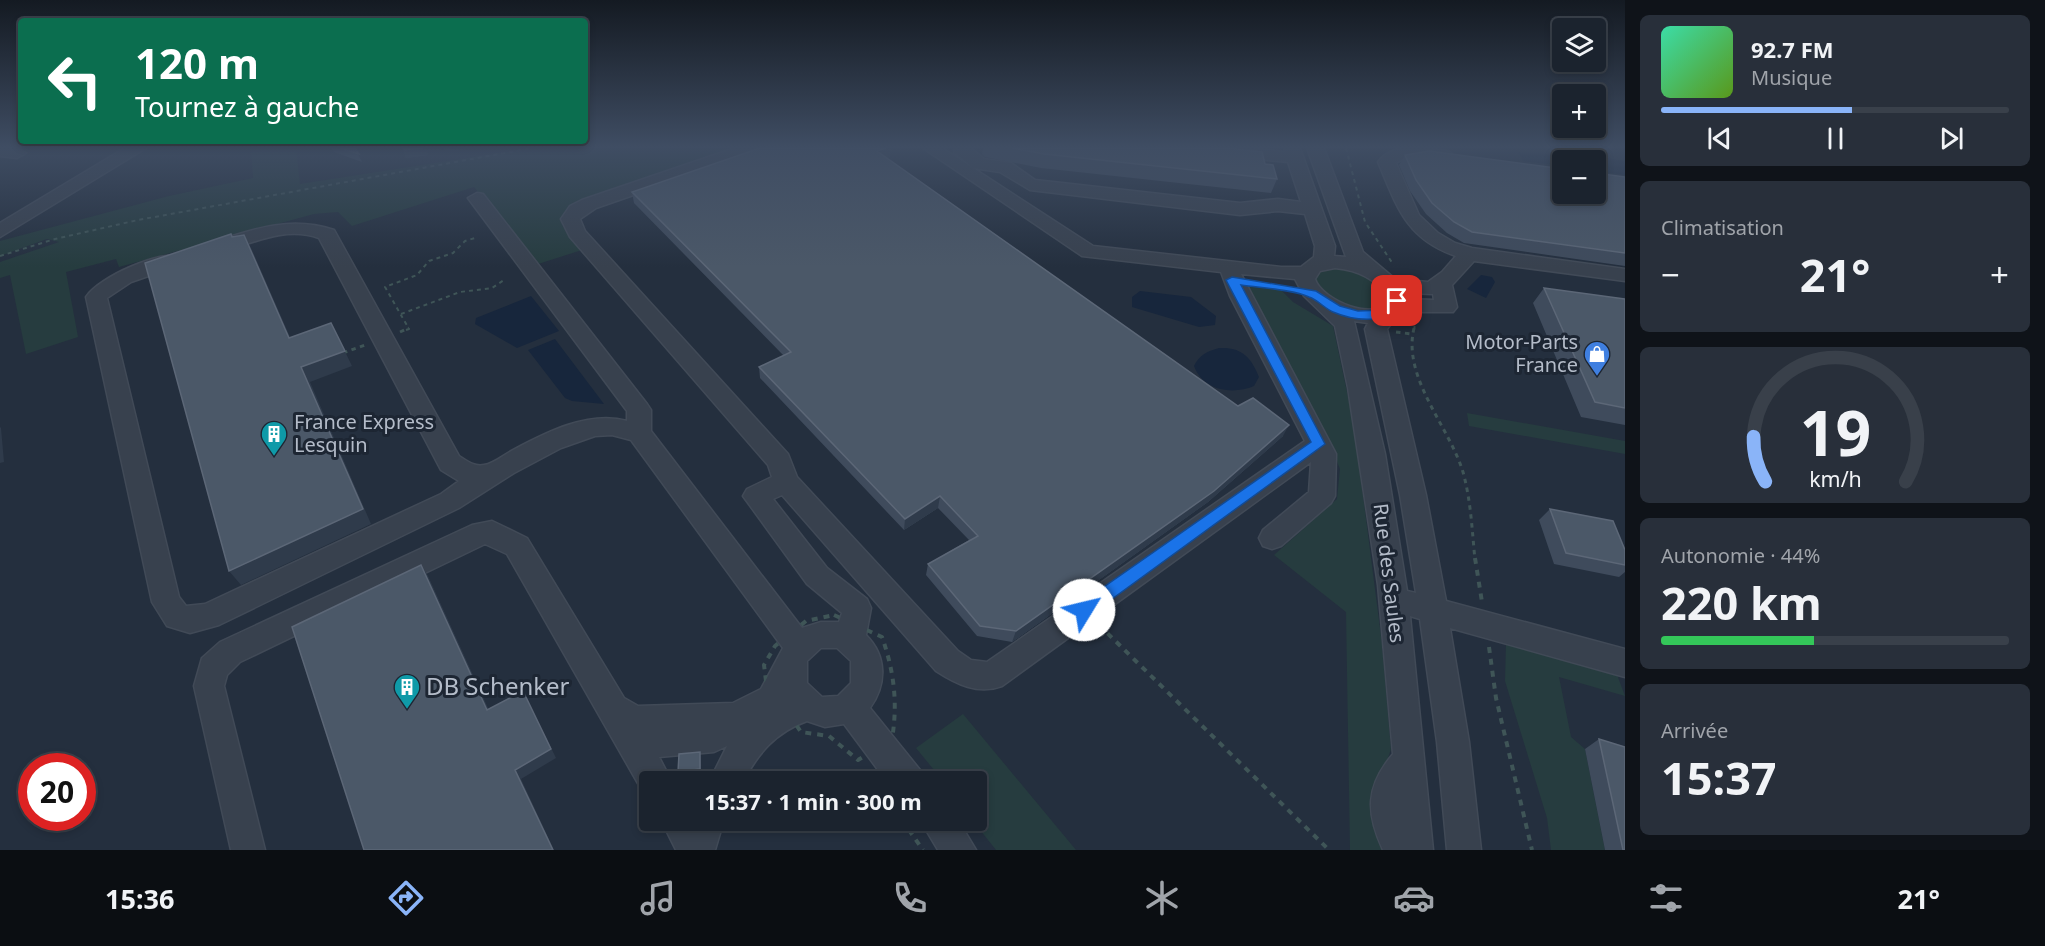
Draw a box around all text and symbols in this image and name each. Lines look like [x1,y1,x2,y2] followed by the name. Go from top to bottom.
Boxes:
[1552,18,1606,204] map controls
[1552,18,1606,72] button: layers
[135,34,259,91] text: 120 m
[1751,34,1833,64] text: 92.7 FM
[36,42,114,120] icon: left
[1751,64,1832,91] text: Musique
[1552,84,1606,138] button: +
[135,88,359,125] text: Tournez à gauche
[1703,122,1736,155] icon: previous
[1819,122,1852,155] icon: pause
[1935,122,1968,155] icon: next
[1552,150,1606,204] button: −
[1661,214,1784,241] text: Climatisation
[1800,244,1870,305] text: 21°
[1661,252,1680,297] text: −
[1990,252,2009,297] text: +
[1371,275,1422,326] pin
[1380,284,1413,317] icon: arrive
[1465,328,1578,378] place label: Motor-Parts France
[1582,339,1612,377] shop icon: Motor-Parts France
[1799,389,1871,474] text: 19
[294,408,434,458] place label: France Express Lesquin
[259,419,289,457] building icon: France Express Lesquin
[1809,464,1861,493] text: km/h
[1368,502,1411,644] street label: Rue des Saules
[1661,542,1820,569] text: Autonomie · 44%
[1661,572,1822,633] text: 220 km
[1052,578,1116,642] position arrow
[426,669,570,702] place label: DB Schenker
[392,672,422,710] building icon: DB Schenker
[1661,717,1728,744] text: Arrivée
[1661,747,1777,808] text: 15:37
[18,753,96,831] speed limit sign: 20
[704,786,922,816] text: 15:37 · 1 min · 300 m
[385,877,427,919] icon: directions
[637,877,679,919] icon: music
[889,877,931,919] icon: phone
[1141,877,1183,919] icon: climate
[1393,877,1435,919] icon: car
[1645,877,1687,919] icon: filters
[105,880,174,917] text: 15:36
[1898,880,1940,917] text: 21°

